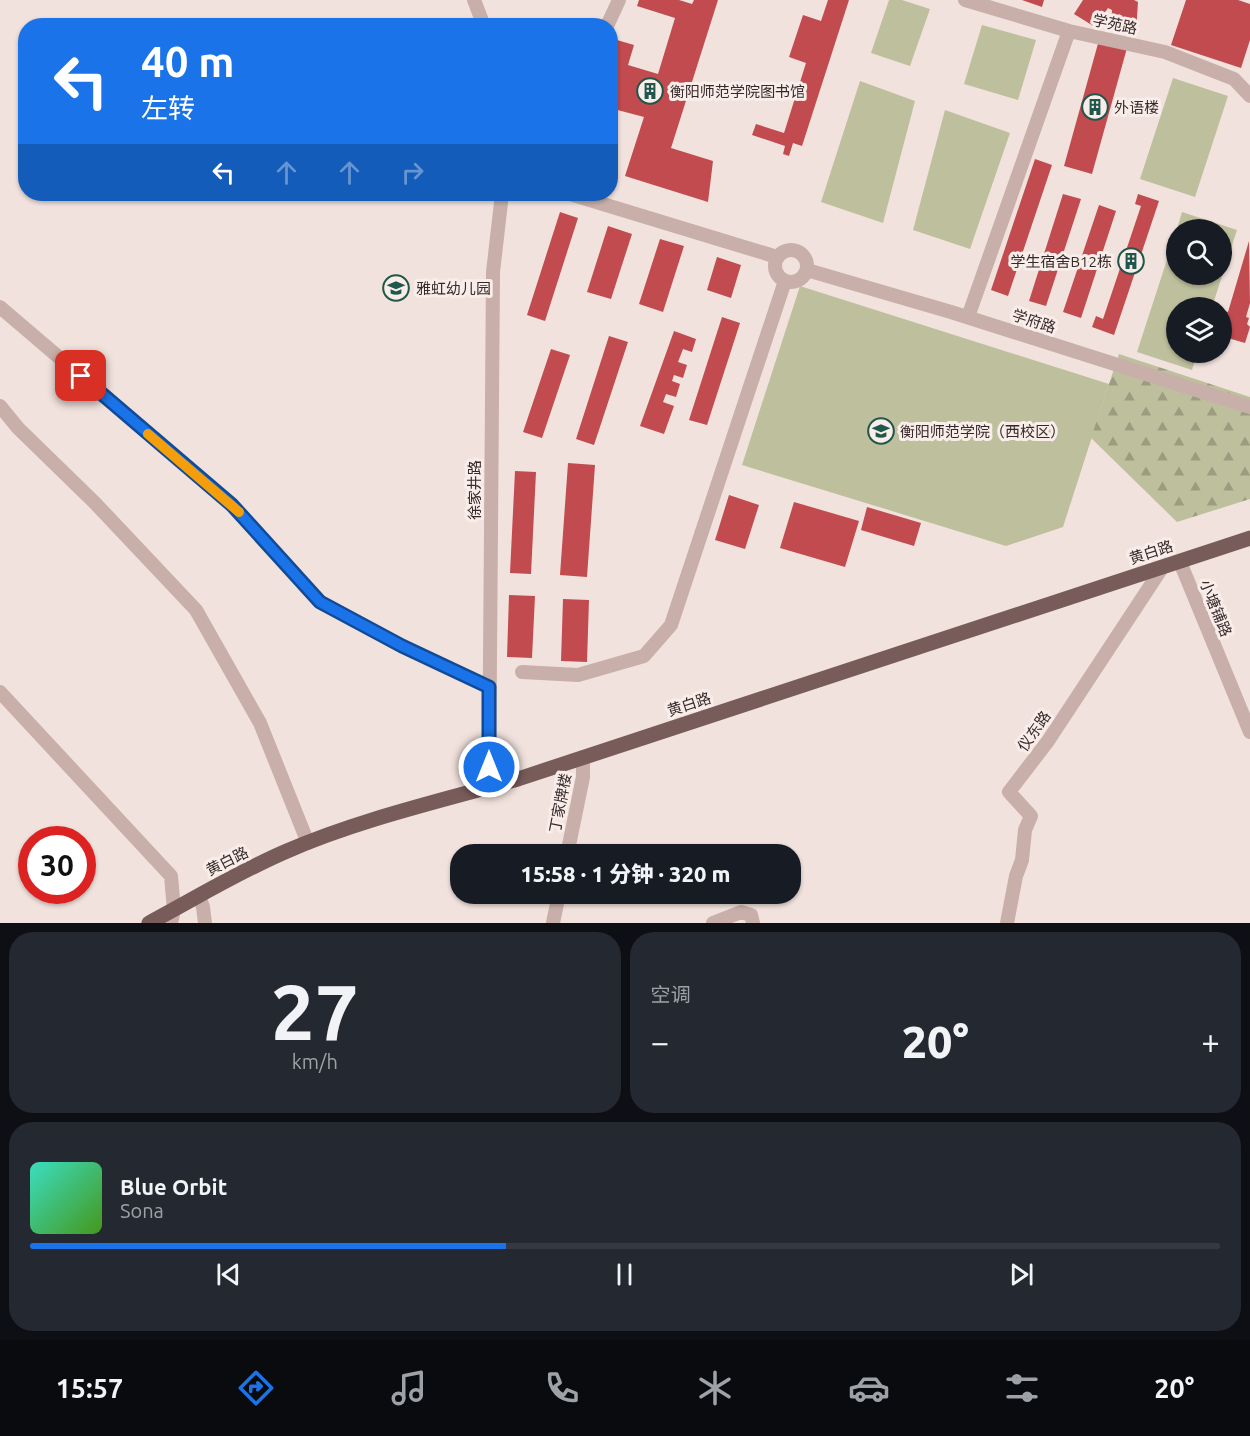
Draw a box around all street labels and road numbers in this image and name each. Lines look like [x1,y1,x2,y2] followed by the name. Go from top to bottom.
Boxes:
[1091,11,1139,37] street label: 学苑路
[1010,306,1058,336] street label: 学府路
[466,460,483,520] street label: 徐家井路
[1127,537,1175,567] street label: 黄白路
[1197,577,1235,639] street label: 小塘铺路
[665,689,713,719] street label: 黄白路
[1014,708,1054,754] street label: 仪东路
[546,772,574,834] street label: 丁家牌楼
[203,843,251,879] street label: 黄白路

